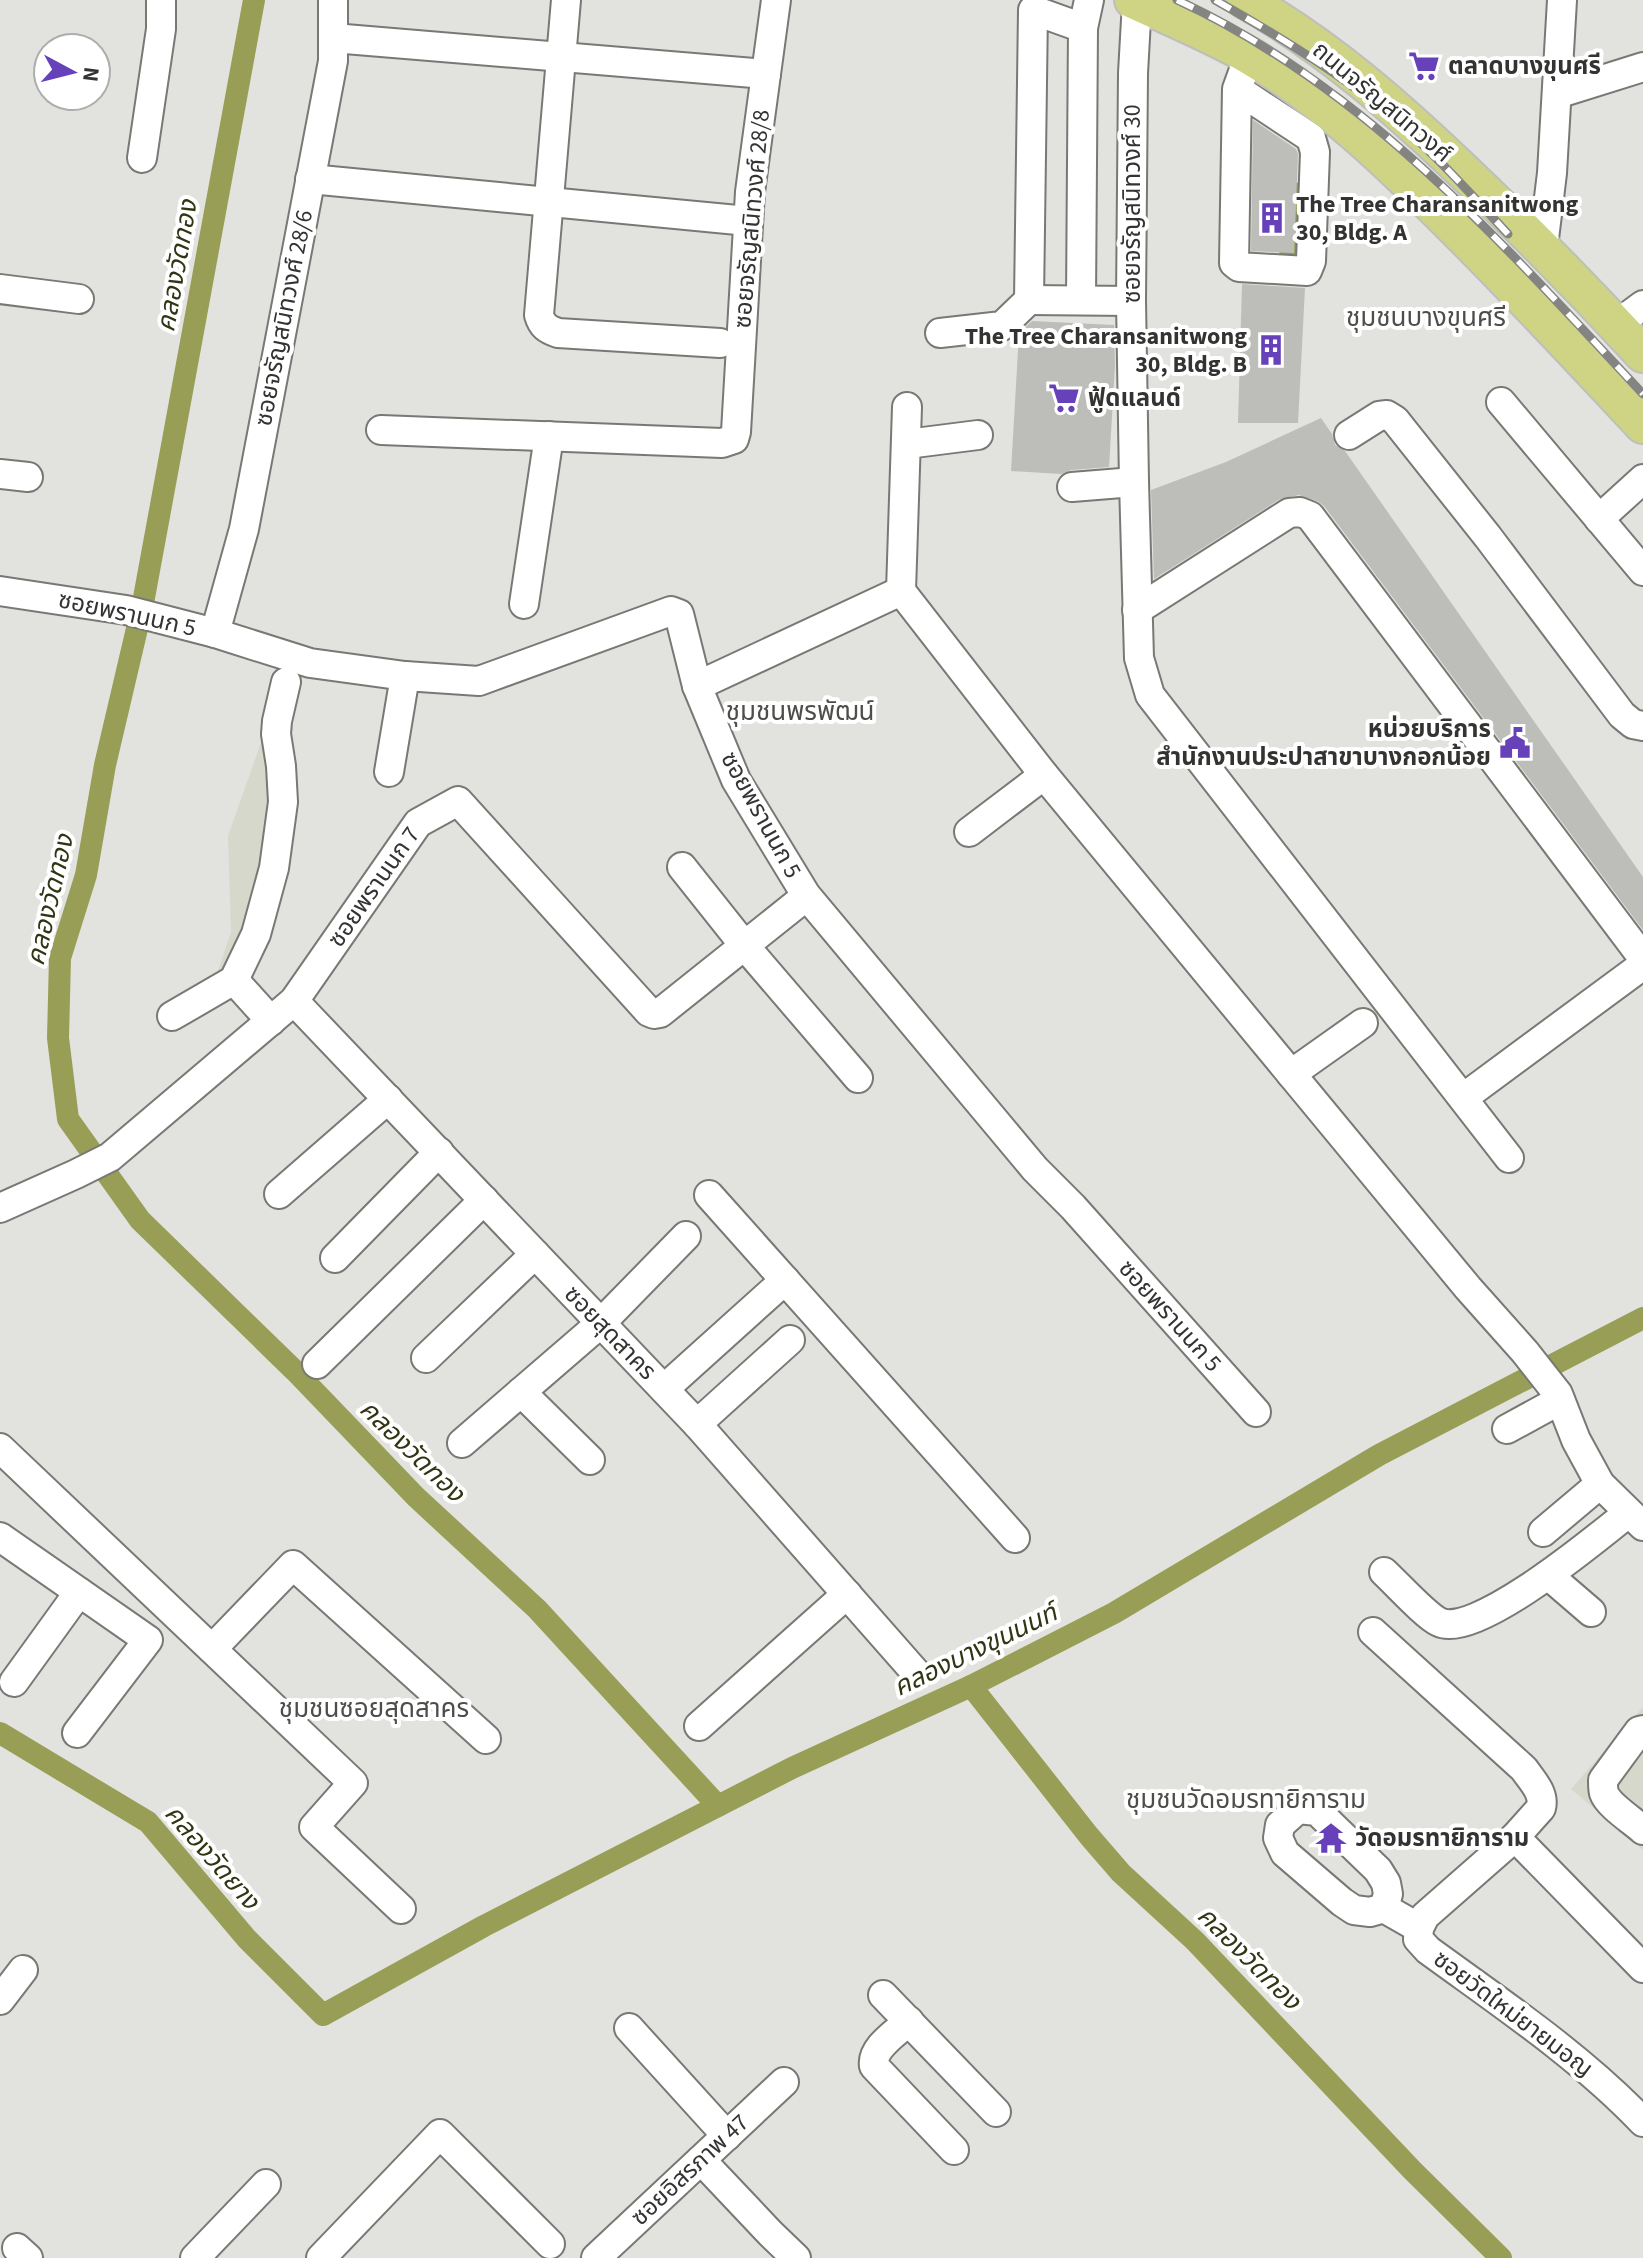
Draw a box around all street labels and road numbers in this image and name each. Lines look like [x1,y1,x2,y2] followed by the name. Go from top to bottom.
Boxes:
[1304,33,1460,171] street label: ถนนจรัญสนิทวงศ์
[1115,104,1150,304] street label: ซอยจรัญสนิทวงศ์ 30
[725,108,779,330] street label: ซอยจรัญสนิทวงศ์ 28/8
[246,207,322,429] street label: ซอยจรัญสนิทวงศ์ 28/6
[55,582,199,646] street label: ซอยพรานนก 5
[712,745,810,885] street label: ซอยพรานนก 5
[319,820,429,954] street label: ซอยพรานนก 7
[1110,1252,1230,1380] street label: ซอยพรานนก 5
[556,1278,664,1388] street label: ซอยสุดสาคร
[1426,1942,1600,2086] street label: ซอยวัดใหม่ยายมอญ
[623,2106,757,2234] street label: ซอยอิสรภาพ 47

